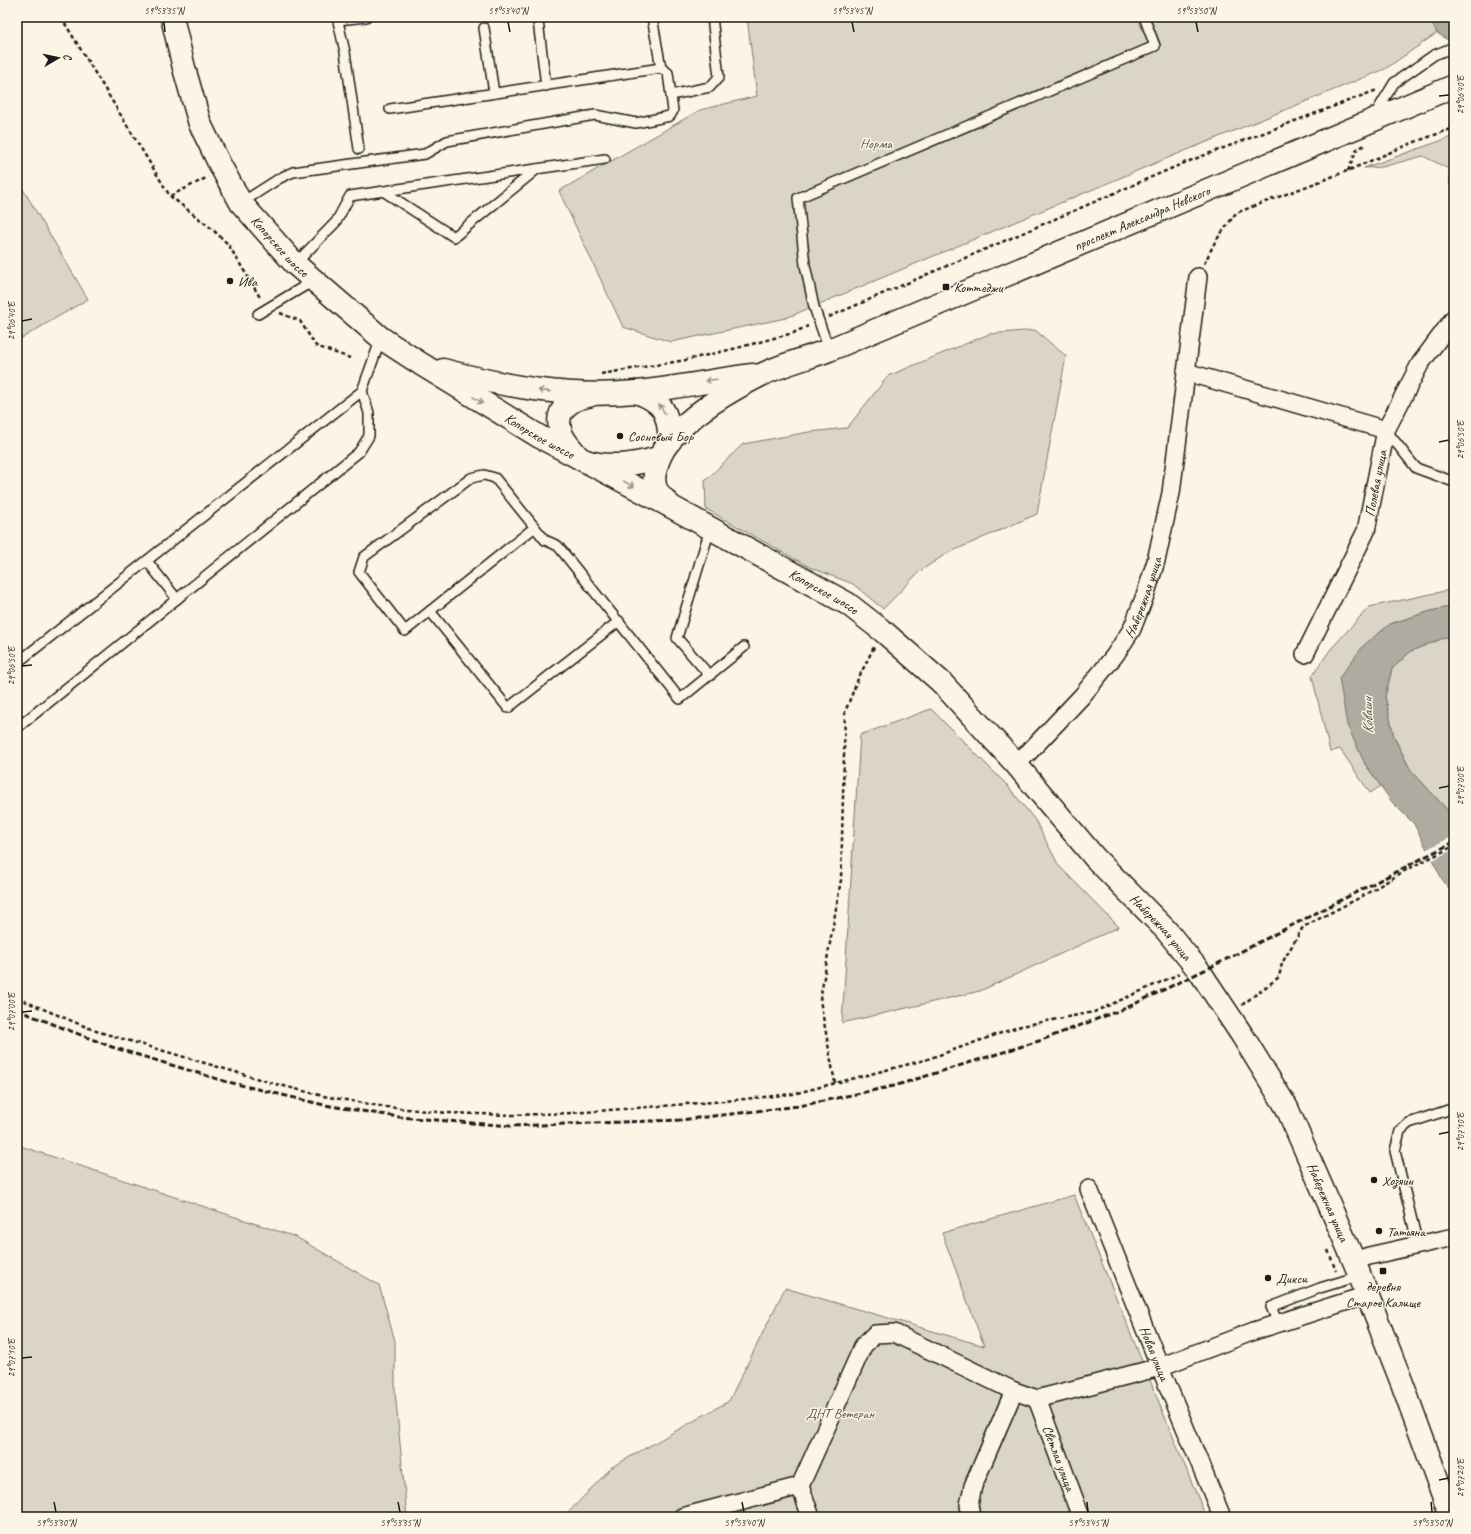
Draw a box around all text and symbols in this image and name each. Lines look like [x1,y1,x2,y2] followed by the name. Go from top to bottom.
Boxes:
[144,4,186,17] text: 59°53'35"N
[488,4,530,17] text: 59°53'40"N
[832,4,874,17] text: 59°53'45"N
[1176,4,1218,17] text: 59°53'50"N
[38,38,78,78] north arrow
[61,53,75,62] text: С
[1454,74,1467,114] text: 29°06'40"E
[860,135,893,152] park label: Норма
[1071,181,1214,254] street label: проспект Александра Невского
[248,212,313,281] street label: Копорское шоссе
[238,273,258,290] place label: Ива
[225,276,235,286] marker: Ива
[954,279,1005,296] place label: Коттеджи
[941,282,951,292] marker: Коттеджи
[5,300,18,340] text: 29°06'40"E
[705,376,718,384] one-way arrow
[538,387,551,394] one-way arrow
[472,396,484,404] one-way arrow
[658,404,666,415] one-way arrow
[502,409,579,463] street label: Копорское шоссе
[1454,419,1467,459] text: 29°06'50"E
[628,428,694,445] place label: Сосновый Бор
[615,431,625,441] marker: Сосновый Бор
[1361,448,1390,518] street label: Полевая улица
[623,481,635,488] one-way arrow
[1120,555,1165,641] street label: Набережная улица
[786,565,863,619] street label: Копорское шоссе
[5,645,18,685] text: 29°06'50"E
[1358,695,1378,734] water label: Коваши
[1454,765,1467,805] text: 29°07'00"E
[1126,890,1196,965] street label: Набережная улица
[5,991,18,1031] text: 29°07'00"E
[1454,1111,1467,1151] text: 29°07'10"E
[1304,1160,1353,1245] street label: Набережная улица
[1382,1172,1414,1189] place label: Хозяин
[1369,1175,1379,1185] marker: Хозяин
[1387,1223,1426,1240] place label: Татьяна
[1374,1226,1384,1236] marker: Татьяна
[1378,1266,1388,1276] marker: деревня Старое Калище
[1276,1270,1308,1287] place label: Дикси
[1263,1273,1273,1283] marker: Дикси
[1346,1278,1421,1311] place label: деревня Старое Калище
[1136,1324,1174,1384] street label: Новая улица
[5,1337,18,1377] text: 29°07'10"E
[806,1405,875,1422] park label: ДНТ Ветеран
[1039,1423,1079,1494] street label: Светлая улица
[1454,1457,1467,1497] text: 29°07'20"E
[36,1516,78,1529] text: 59°53'30"N
[380,1516,422,1529] text: 59°53'35"N
[724,1516,766,1529] text: 59°53'40"N
[1068,1516,1110,1529] text: 59°53'45"N
[1412,1516,1454,1529] text: 59°53'50"N

